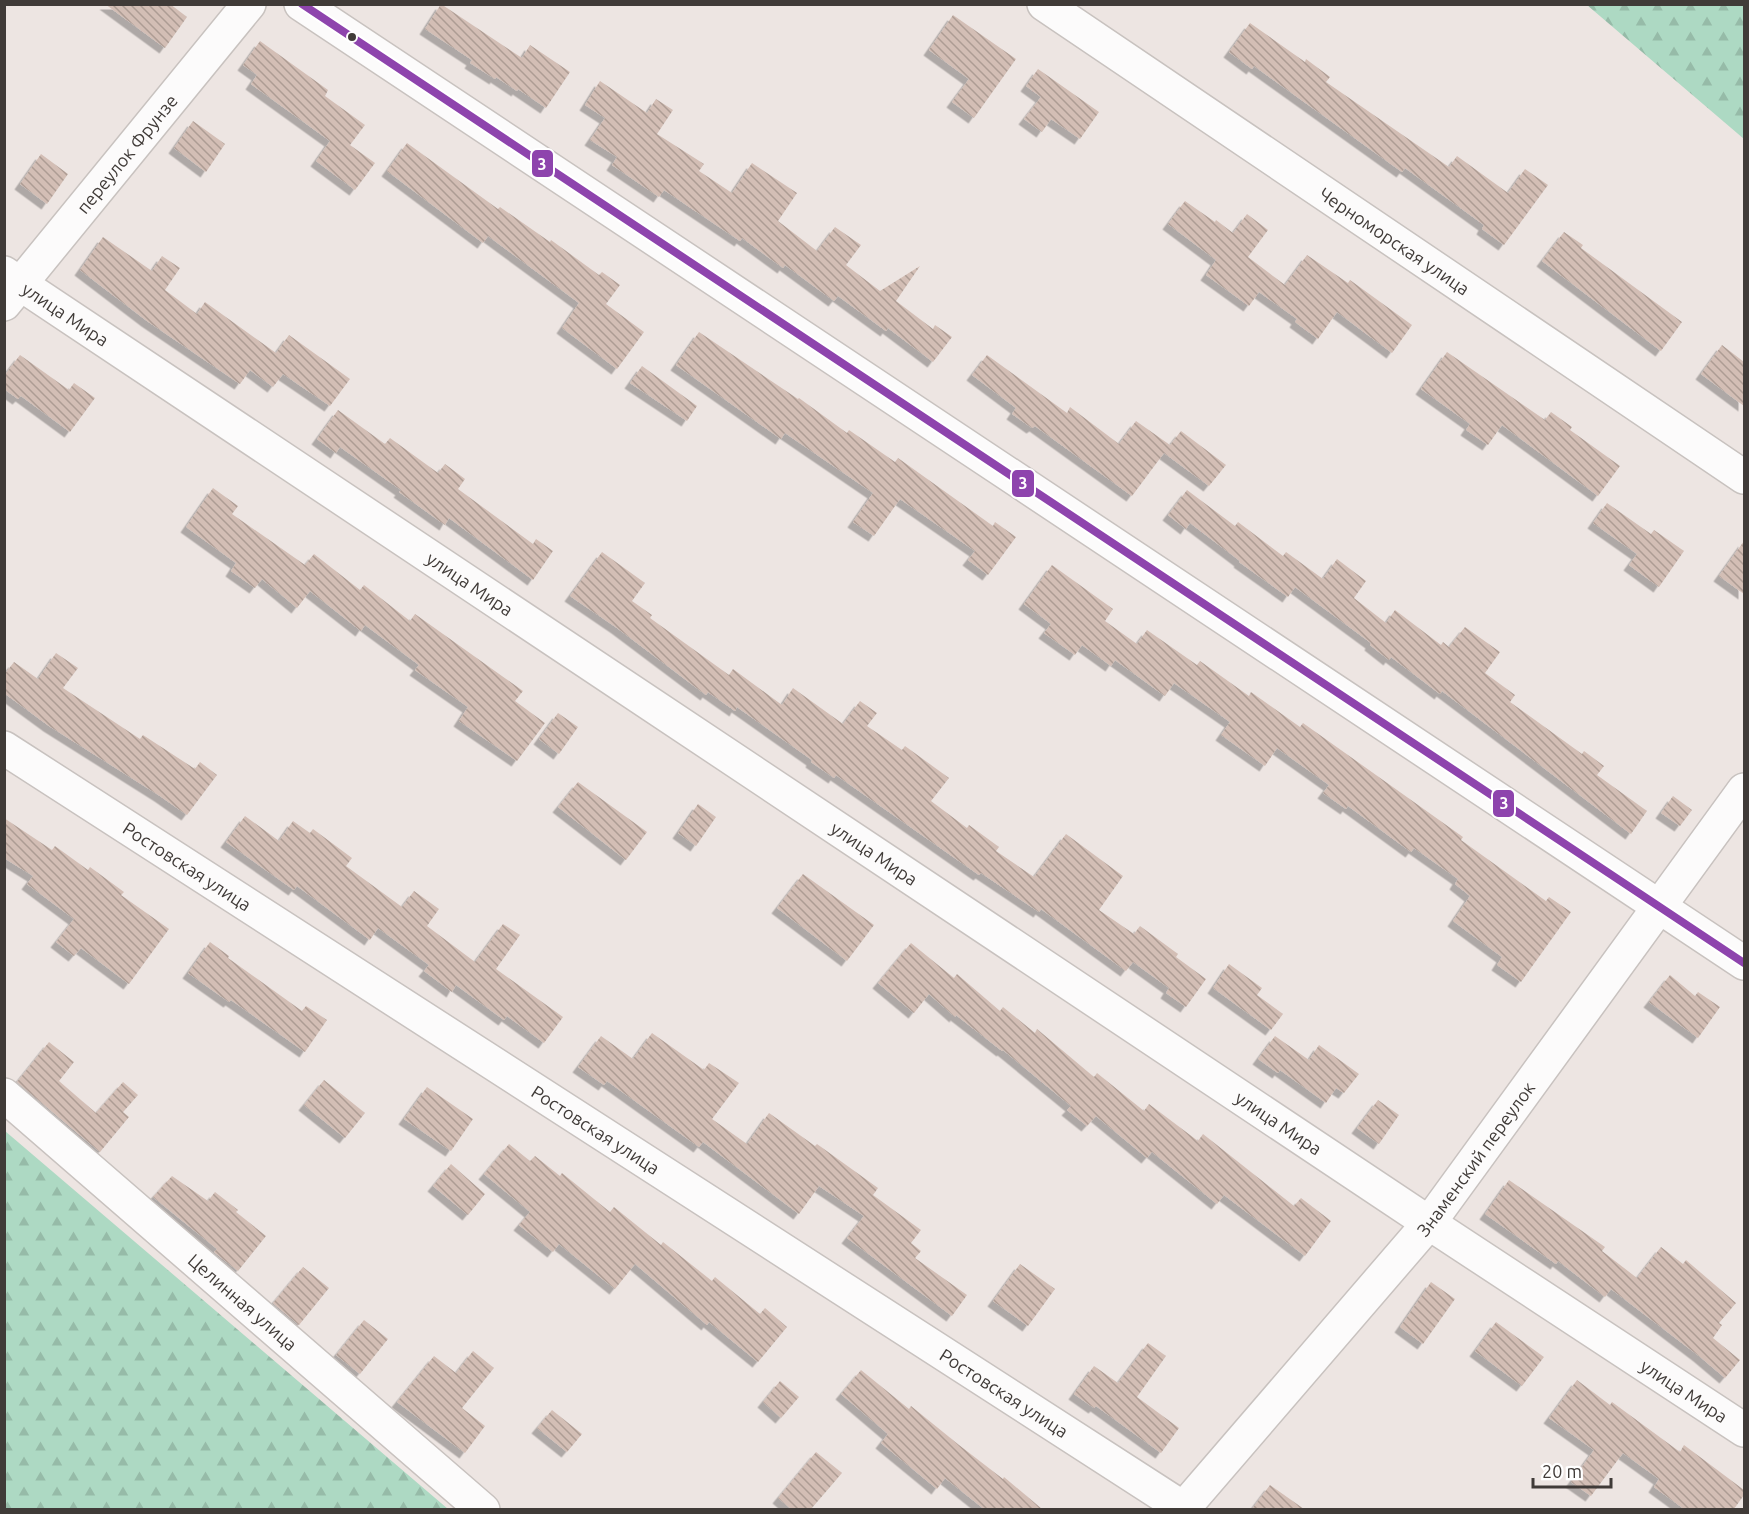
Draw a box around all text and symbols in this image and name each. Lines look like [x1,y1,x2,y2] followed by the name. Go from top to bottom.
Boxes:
[346,31,358,43] unlabelled marker
[72,90,181,217] street label: переулок Фрунзе
[531,149,554,178] line badge: 3
[537,155,547,173] text: 3
[1316,183,1473,299] street label: Черноморская улица
[19,278,113,350] street label: улица Мира
[1011,469,1035,498] line badge: 3
[1018,474,1028,492] text: 3
[423,548,517,620] street label: улица Мира
[1492,789,1515,818] line badge: 3
[1499,794,1509,812] text: 3
[827,817,921,889] street label: улица Мира
[120,818,255,915] street label: Ростовская улица
[1413,1078,1538,1240] street label: Знаменский переулок
[528,1081,663,1178] street label: Ростовская улица
[1232,1087,1326,1159] street label: улица Мира
[184,1249,301,1354] street label: Целинная улица
[936,1344,1072,1441] street label: Ростовская улица
[1637,1355,1731,1426] street label: улица Мира
[1533,1451,1611,1489] scale bar
[1542,1461,1582,1481] text: 20 m

